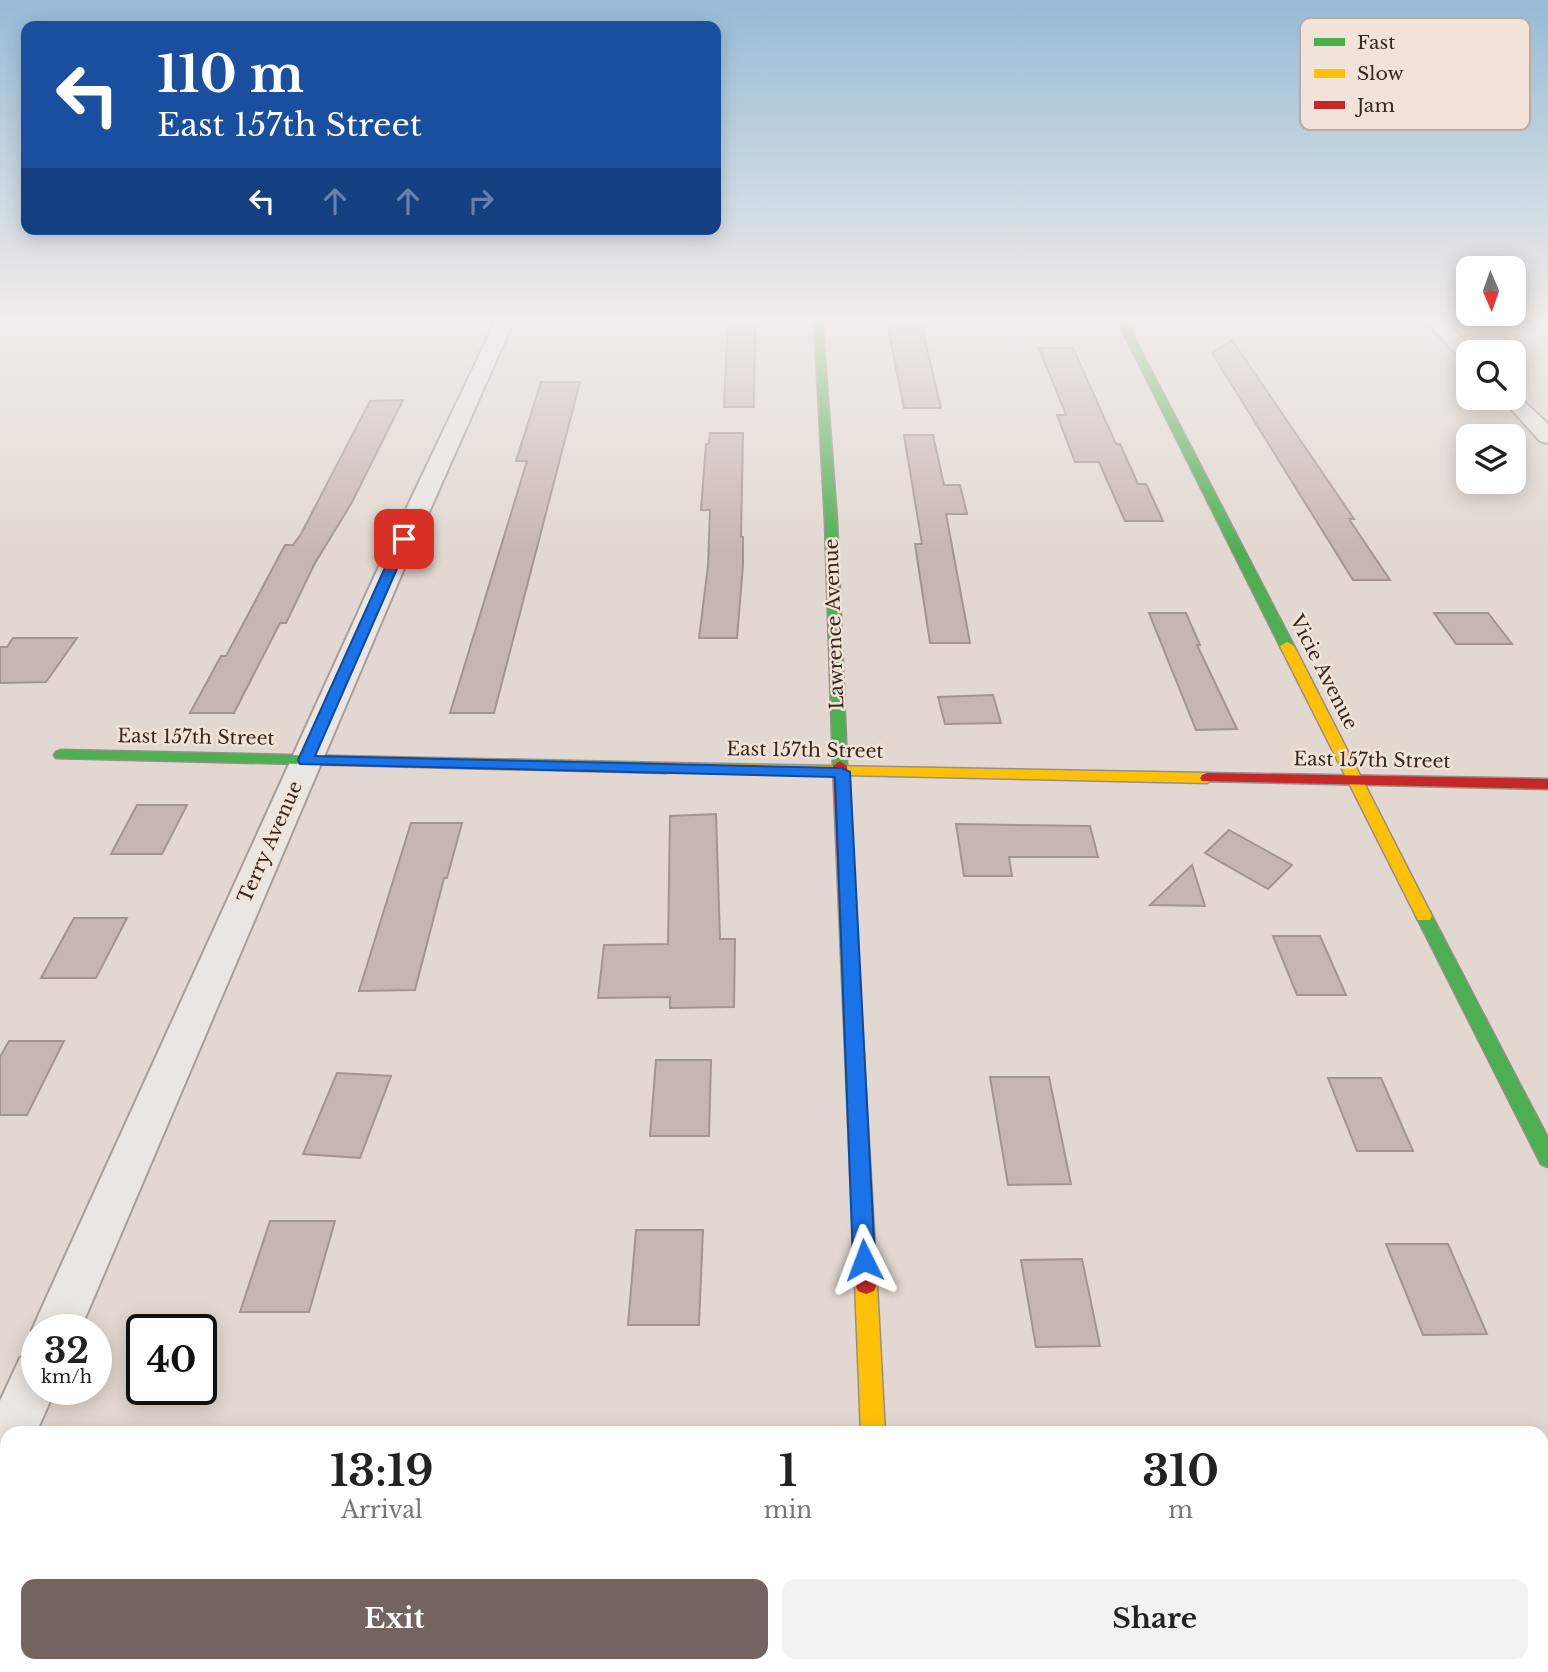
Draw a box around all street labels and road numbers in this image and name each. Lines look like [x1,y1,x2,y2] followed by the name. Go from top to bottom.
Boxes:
[820,538,848,710] street label: Lawrence Avenue
[1285,610,1363,733] street label: Vicie Avenue
[117,724,276,750] street label: East 157th Street
[726,737,885,763] street label: East 157th Street
[1293,747,1452,773] street label: East 157th Street
[233,778,307,906] street label: Terry Avenue

